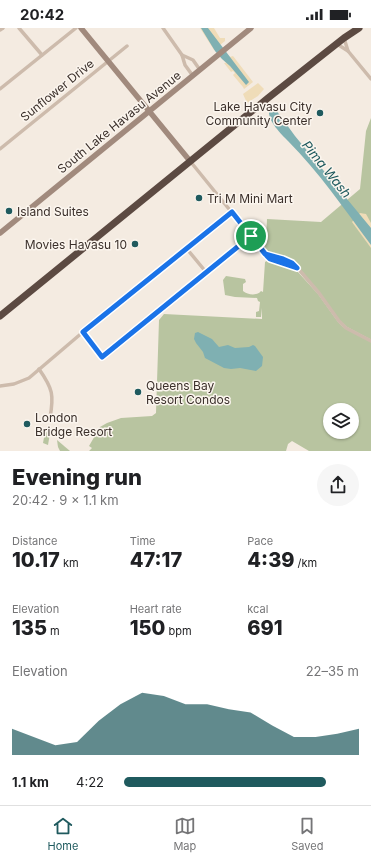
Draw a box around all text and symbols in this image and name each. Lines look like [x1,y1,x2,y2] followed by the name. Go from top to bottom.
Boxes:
[20,5,64,24] text: 20:42
[17,56,97,124] street label: Sunflower Drive
[54,68,184,176] street label: South Lake Havasu Avenue
[205,99,312,128] place label: Lake Havasu City Community Center
[315,108,325,118] marker: Lake Havasu City Community Center
[299,137,355,201] water label: Pima Wash
[207,191,293,206] place label: Tri M Mini Mart
[194,193,204,203] marker: Tri M Mini Mart
[17,204,89,219] place label: Island Suites
[4,206,14,216] marker: Island Suites
[234,219,268,253] pin
[240,225,262,247] icon: arrive
[25,237,127,252] place label: Movies Havasu 10
[130,239,140,249] marker: Movies Havasu 10
[146,378,230,407] place label: Queens Bay Resort Condos
[133,387,143,397] marker: Queens Bay Resort Condos
[323,403,359,439] map controls
[323,403,359,439] button: layers
[35,410,112,439] place label: London Bridge Resort
[22,419,32,429] marker: London Bridge Resort
[12,464,142,490] text: Evening run
[317,464,359,506] button: share
[12,492,119,508] text: 20:42 · 9 × 1.1 km
[12,534,57,548] text: Distance
[130,534,155,548] text: Time
[247,534,273,548] text: Pace
[12,548,60,572] text: 10.17
[130,548,182,572] text: 47:17
[247,548,295,572] text: 4:39
[60,556,79,570] text: km
[295,556,317,570] text: /km
[12,602,59,616] text: Elevation
[130,602,182,616] text: Heart rate
[247,602,268,616] text: kcal
[12,616,47,640] text: 135
[130,616,165,640] text: 150
[247,616,283,640] text: 691
[47,624,60,638] text: m
[165,624,192,638] text: bpm
[12,663,68,679] text: Elevation
[306,663,359,679] text: 22–35 m
[12,774,49,790] text: 1.1 km
[76,774,104,790] text: 4:22
[48,815,78,853] tab: Home
[173,815,196,853] tab: Map
[291,815,323,853] tab: Saved

